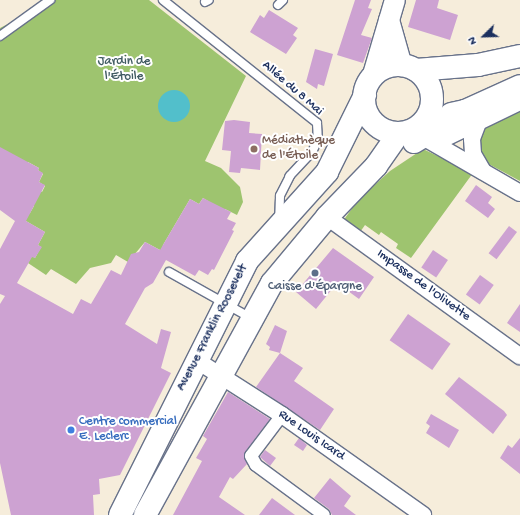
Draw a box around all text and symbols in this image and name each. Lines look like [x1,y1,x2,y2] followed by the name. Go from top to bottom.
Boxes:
[464,16,504,56] north arrow
[466,35,480,46] text: N
[98,55,150,86] park label: Jardin de l'Étoile
[258,58,326,120] street label: Allée du 8 Mai
[262,134,335,165] place label: Médiathèque de l'Étoile
[249,144,259,154] marker: Médiathèque de l'Étoile
[373,247,473,325] street label: Impasse de l'Olivette
[174,262,252,394] street label: Avenue Franklin Roosevelt
[310,268,320,278] marker: Caisse d'Épargne
[268,279,362,295] place label: Caisse d'Épargne
[275,407,347,465] street label: Rue Louis Icard
[79,415,177,446] place label: Centre commercial E. Leclerc
[66,425,76,435] marker: Centre commercial E. Leclerc

